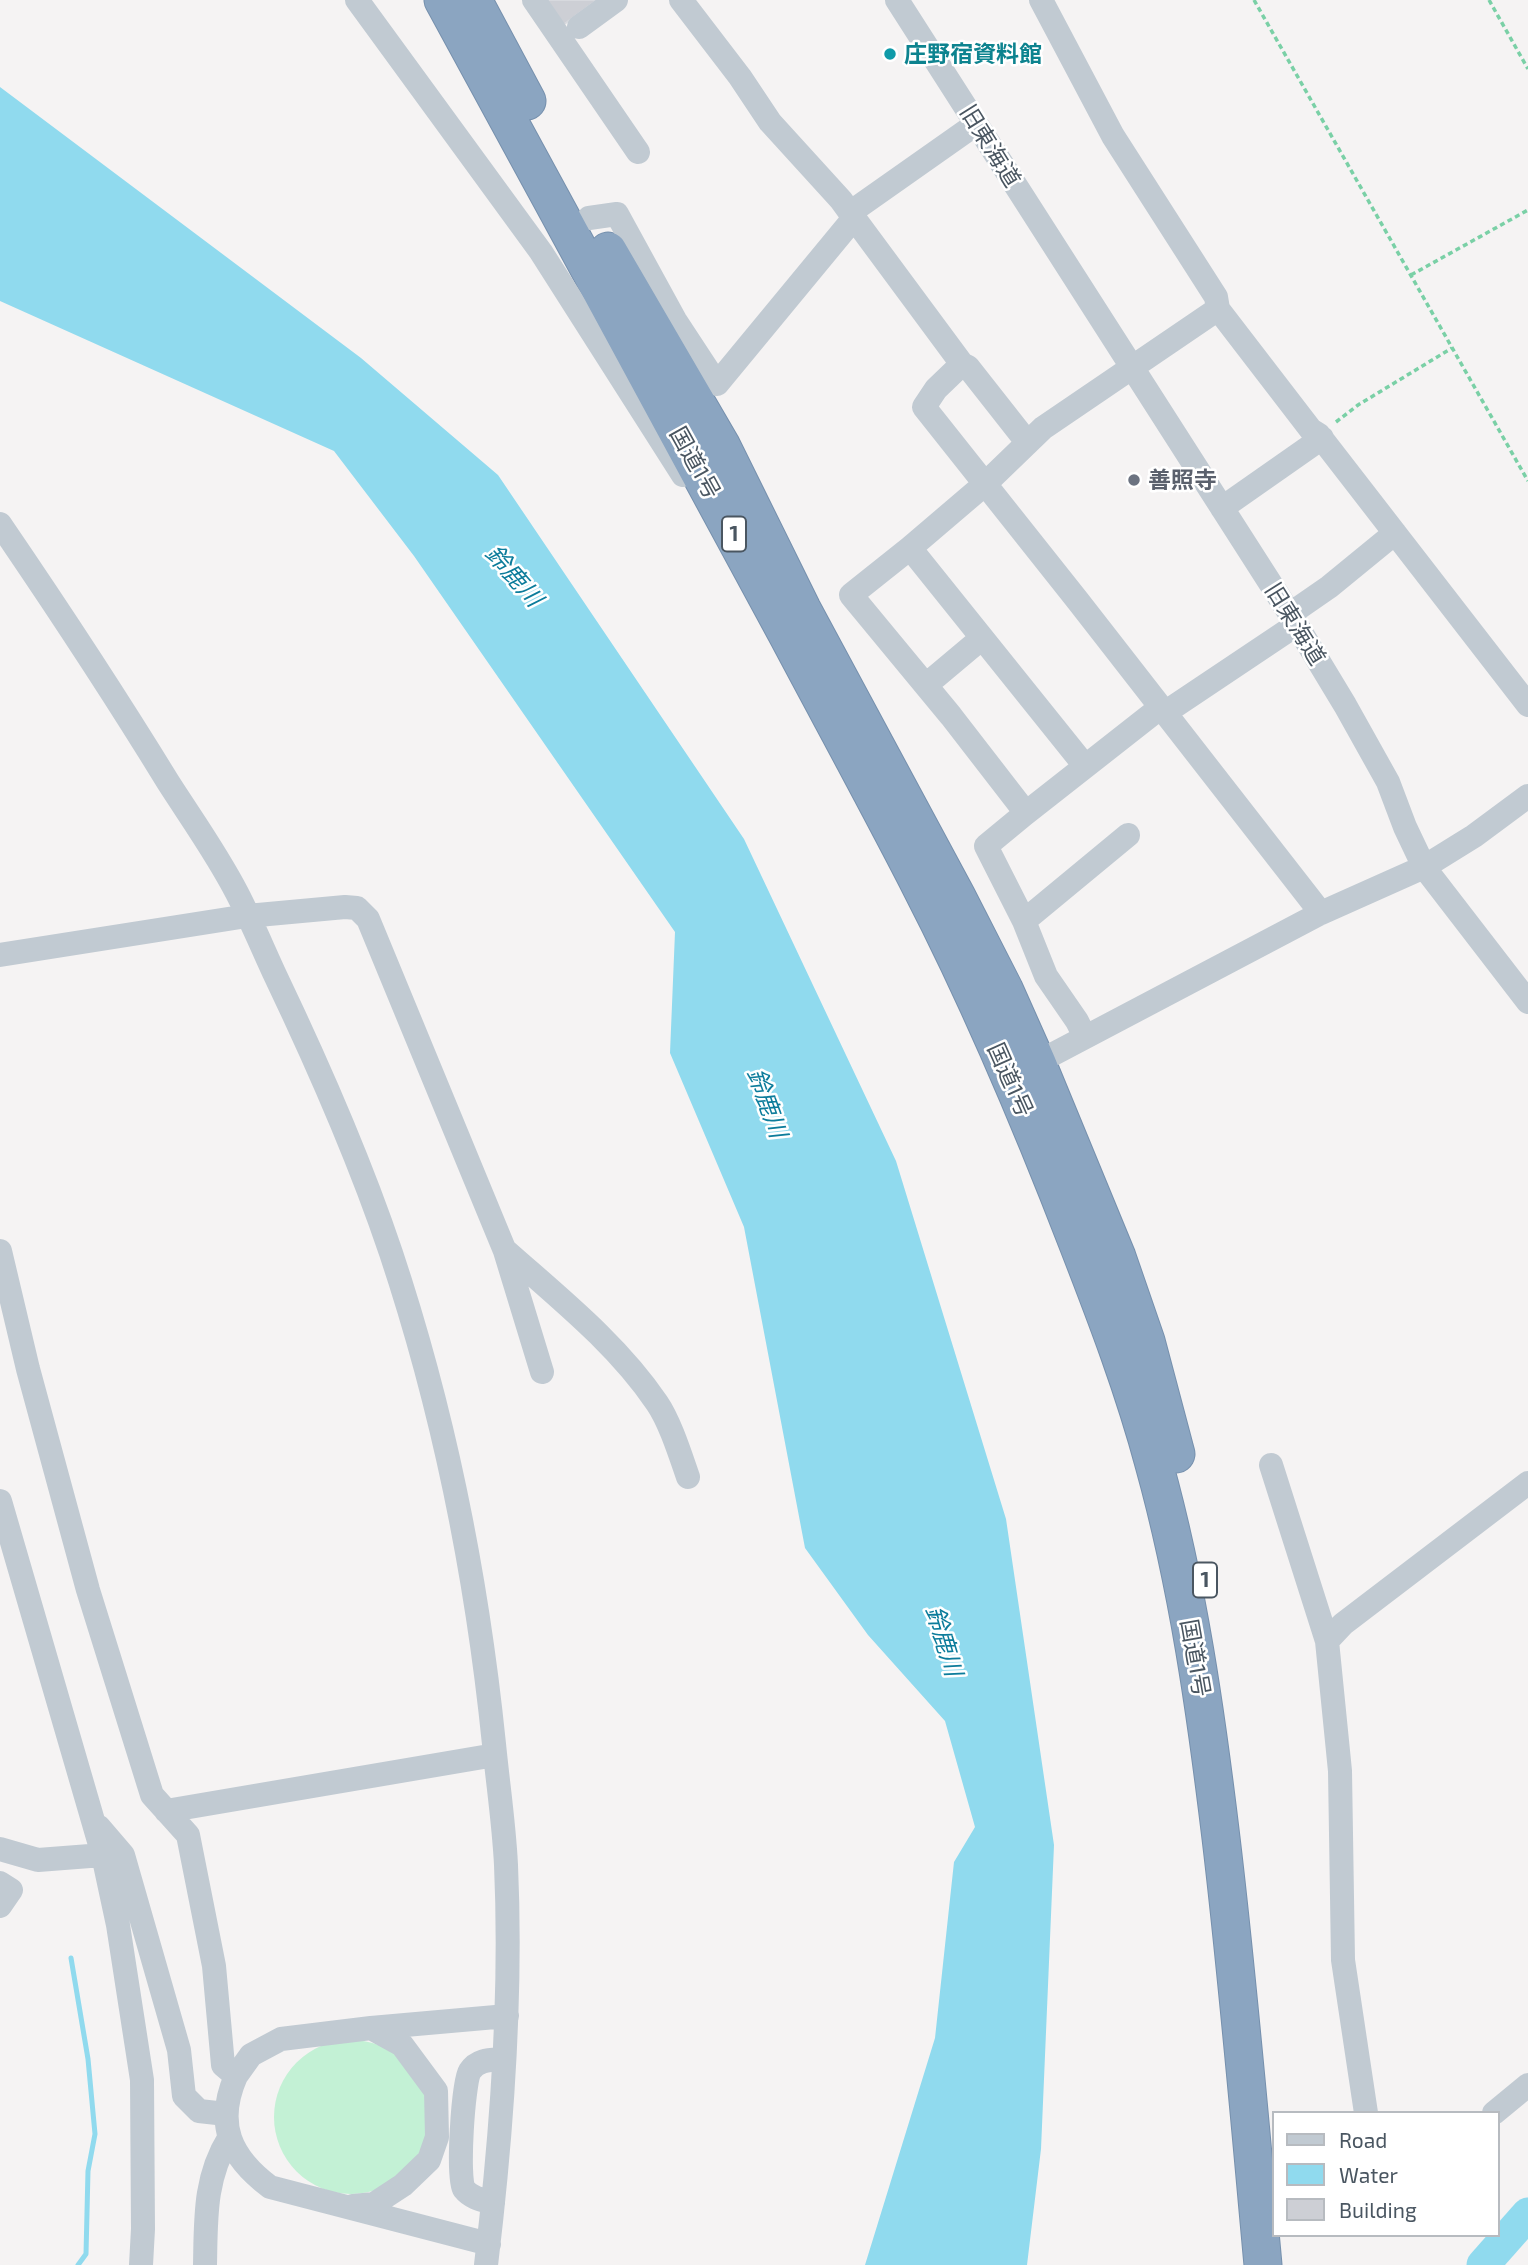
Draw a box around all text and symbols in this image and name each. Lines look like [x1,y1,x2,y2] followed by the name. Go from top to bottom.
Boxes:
[904,40,1042,68] place label: 庄野宿資料館
[882,46,898,62] marker: 庄野宿資料館
[954,100,1026,192] street label: 旧東海道
[664,422,726,504] street label: 国道1号
[1148,466,1217,494] place label: 善照寺
[1126,472,1142,488] marker: 善照寺
[722,516,746,552] road number: 1
[480,539,548,613] water label: 鈴鹿川
[1259,578,1331,670] street label: 旧東海道
[981,1039,1039,1121] street label: 国道1号
[741,1064,793,1142] water label: 鈴鹿川
[1193,1562,1217,1598] road number: 1
[920,1602,968,1680] water label: 鈴鹿川
[1175,1617,1215,1699] street label: 国道1号
[1272,2111,1500,2237] legend
[1339,2127,1387,2152] text: Road
[1339,2162,1398,2187] text: Water
[1339,2197,1417,2222] text: Building

